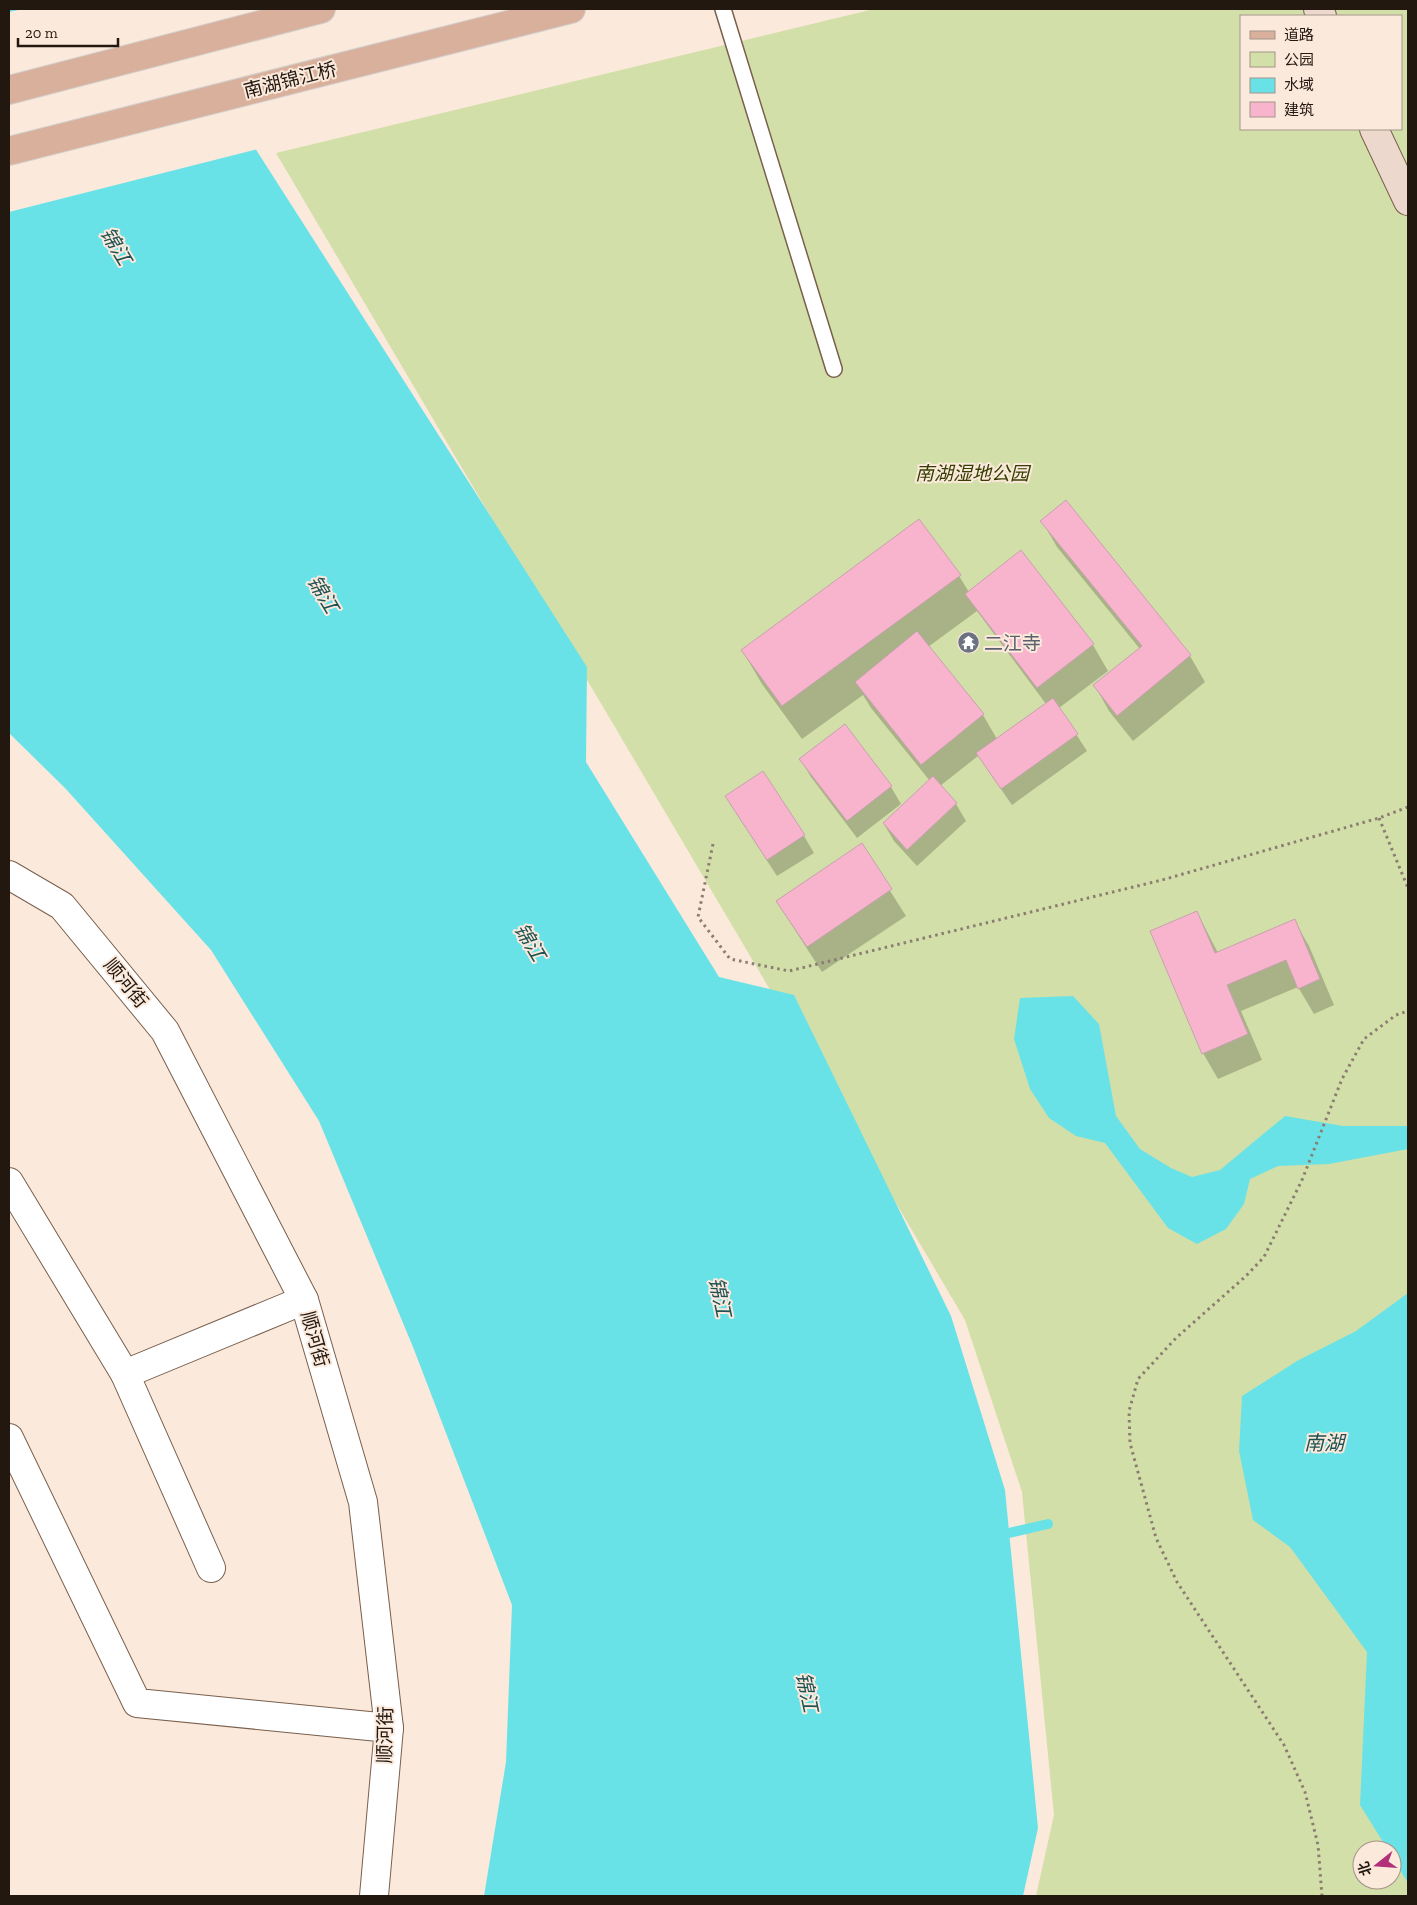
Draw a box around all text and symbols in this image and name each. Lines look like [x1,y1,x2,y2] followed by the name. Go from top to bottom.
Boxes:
[18,15,118,47] scale bar
[1240,15,1402,130] legend
[25,24,58,42] text: 20 m
[1284,26,1314,44] text: 道路
[1284,51,1314,69] text: 公园
[241,57,339,103] street label: 南湖锦江桥
[1284,76,1314,94] text: 水域
[1284,101,1314,119] text: 建筑
[95,223,138,271] water label: 锦江
[915,462,1032,485] park label: 南湖湿地公园
[302,571,345,619] water label: 锦江
[956,631,980,655] temple icon: 二江寺
[984,632,1041,655] place label: 二江寺
[509,919,552,967] water label: 锦江
[99,954,153,1012] street label: 顺河街
[704,1275,736,1321] water label: 锦江
[296,1308,334,1370] street label: 顺河街
[1304,1431,1347,1455] water label: 南湖
[791,1670,823,1716] water label: 锦江
[373,1706,397,1764] street label: 顺河街
[1352,1840,1402,1890] north arrow
[1355,1859,1375,1878] text: 北

